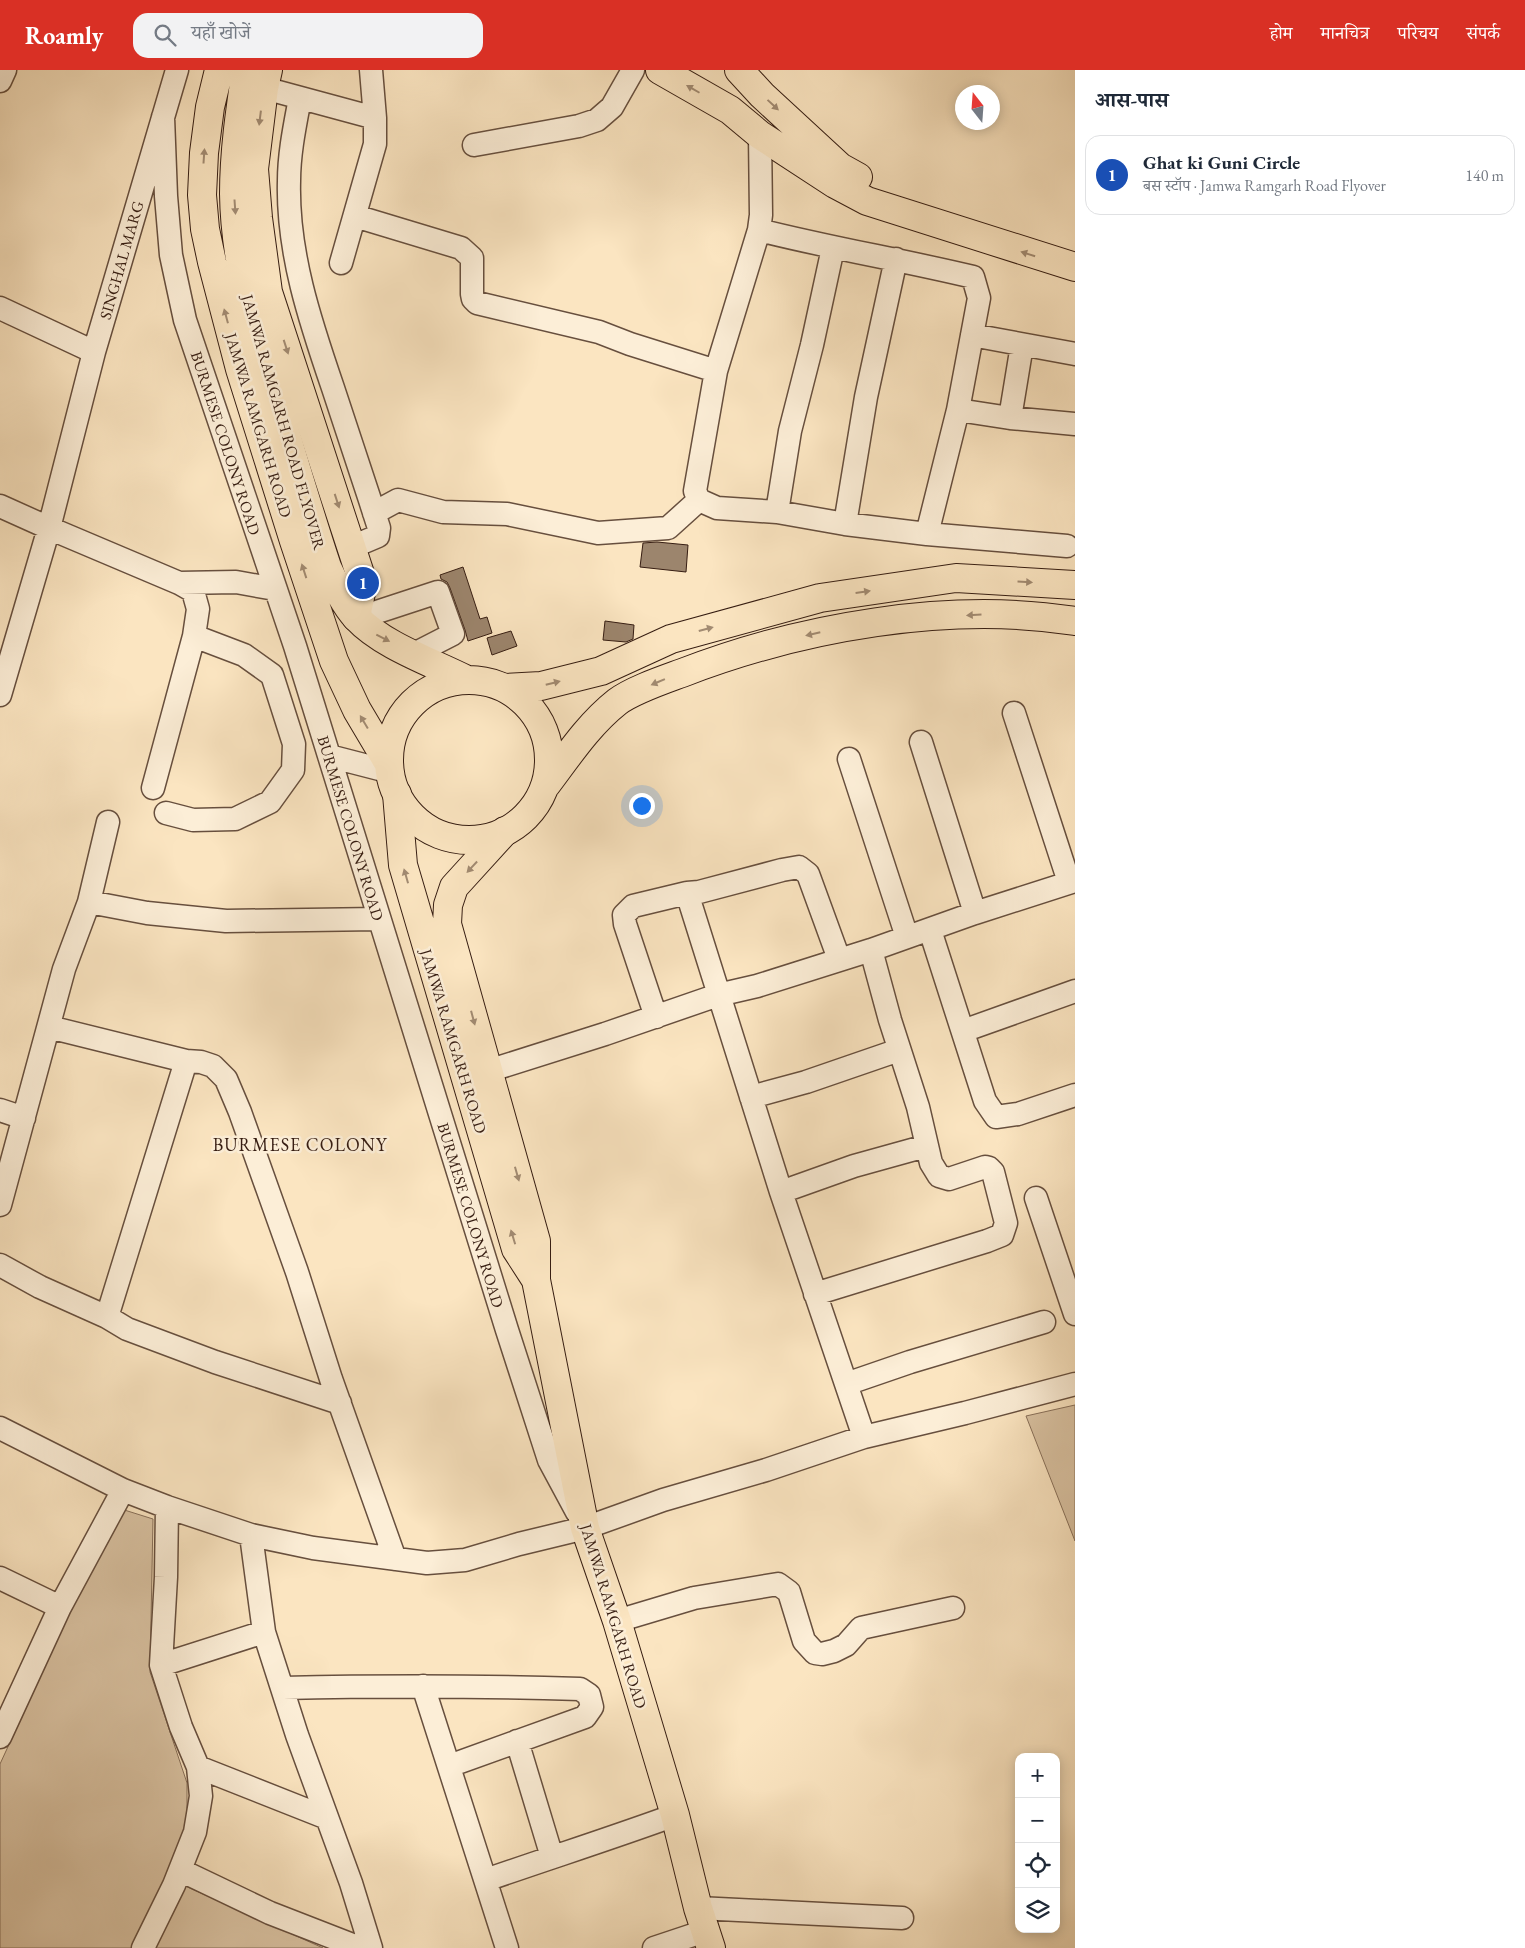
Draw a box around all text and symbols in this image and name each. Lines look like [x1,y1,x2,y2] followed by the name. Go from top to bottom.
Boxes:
[133,13,483,58] search box
[25,20,103,51] text: Roamly
[191,20,251,45] text: यहाँ खोजें
[151,21,179,49] icon: search
[1270,21,1293,44] text: होम
[1321,21,1369,44] text: मानचित्र
[1397,21,1438,44] text: परिचय
[1466,21,1500,44] text: संपर्क
[686,85,700,93] one-way arrow
[955,85,1000,130] north arrow
[1095,86,1168,113] text: आस-पास
[766,99,778,111] one-way arrow
[256,110,264,126] one-way arrow
[200,147,208,163] one-way arrow
[1143,150,1300,175] text: Ghat ki Guni Circle
[1108,165,1116,186] text: 1
[1465,165,1504,186] text: 140 m
[1143,175,1386,196] text: बस स्टॉप · Jamwa Ramgarh Road Flyover
[95,198,149,322] street label: SINGHAL MARG
[231,199,239,215] one-way arrow
[1021,249,1036,257] one-way arrow
[238,292,330,552] street label: JAMWA RAMGARH ROAD FLYOVER
[222,308,230,323] one-way arrow
[222,330,296,520] street label: JAMWA RAMGARH ROAD
[282,339,290,354] one-way arrow
[186,348,265,538] street label: BURMESE COLONY ROAD
[333,494,341,509] one-way arrow
[300,564,307,579] one-way arrow
[347,564,379,602] pin: 1
[1017,578,1033,586] one-way arrow
[856,587,872,595] one-way arrow
[966,611,982,619] one-way arrow
[698,625,713,633] one-way arrow
[806,630,821,638] one-way arrow
[376,634,390,642] one-way arrow
[545,679,560,687] one-way arrow
[651,679,665,687] one-way arrow
[360,715,369,728] one-way arrow
[312,733,389,923] street label: BURMESE COLONY ROAD
[629,793,655,819] your location
[466,861,478,873] one-way arrow
[402,869,410,884] one-way arrow
[415,944,492,1136] street label: JAMWA RAMGARH ROAD
[469,1010,477,1026] one-way arrow
[432,1120,509,1310] street label: BURMESE COLONY ROAD
[213,1133,388,1156] district label: BURMESE COLONY
[513,1167,521,1182] one-way arrow
[508,1230,516,1245] one-way arrow
[575,1519,652,1711] street label: JAMWA RAMGARH ROAD
[1015,1753,1060,1933] map controls
[1015,1753,1060,1798] button: +
[1015,1798,1060,1843] button: −
[1015,1843,1060,1888] button: locate
[1015,1888,1060,1933] button: layers

